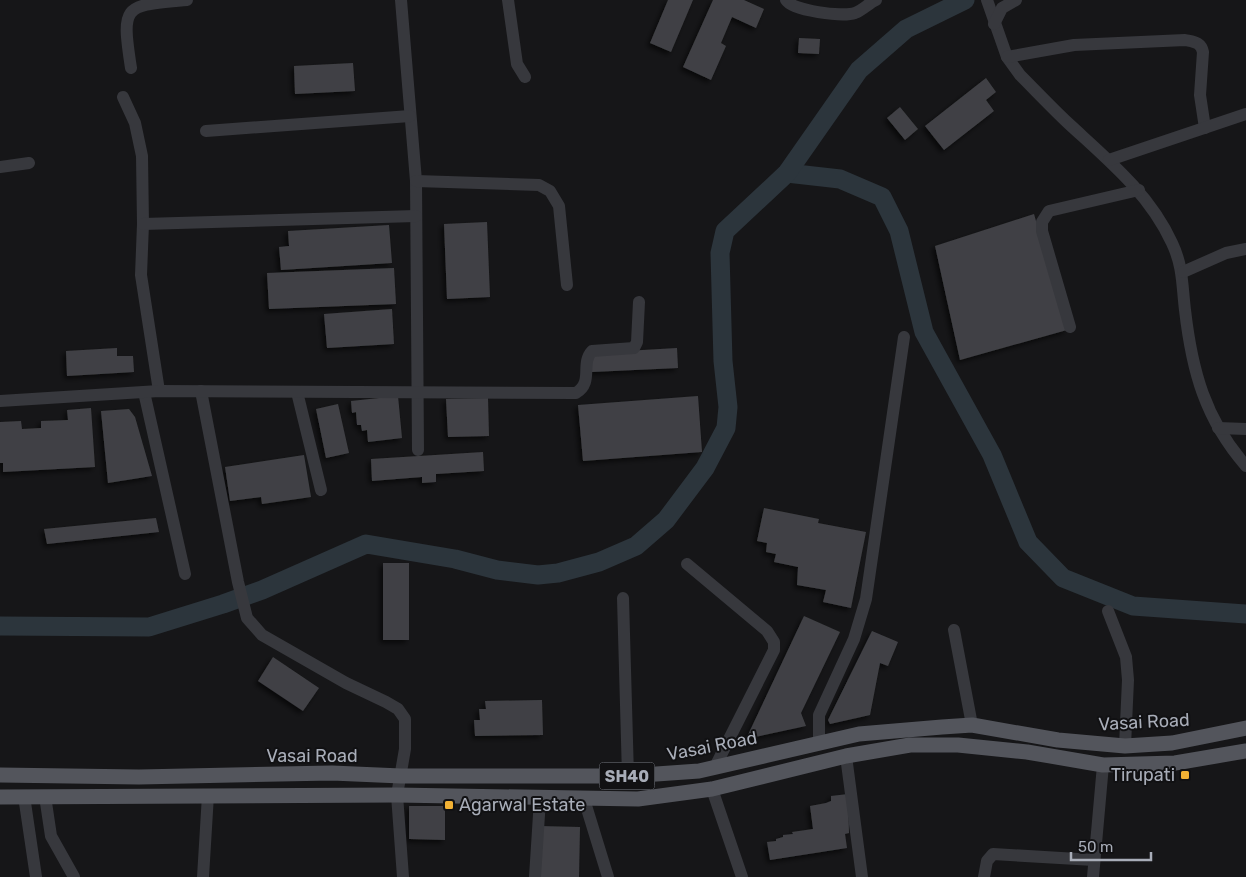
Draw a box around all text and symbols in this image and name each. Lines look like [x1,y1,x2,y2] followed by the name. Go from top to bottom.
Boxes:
[1098,709,1190,735] street label: Vasai Road
[665,726,759,766] street label: Vasai Road
[266,745,358,767] street label: Vasai Road
[600,762,654,789] road number: SH40
[1111,764,1175,786] place label: Tirupati
[1179,769,1191,781] marker: Tirupati
[459,794,585,816] place label: Agarwal Estate
[443,799,455,811] marker: Agarwal Estate
[1071,830,1151,862] scale bar
[1078,838,1113,856] text: 50 m

